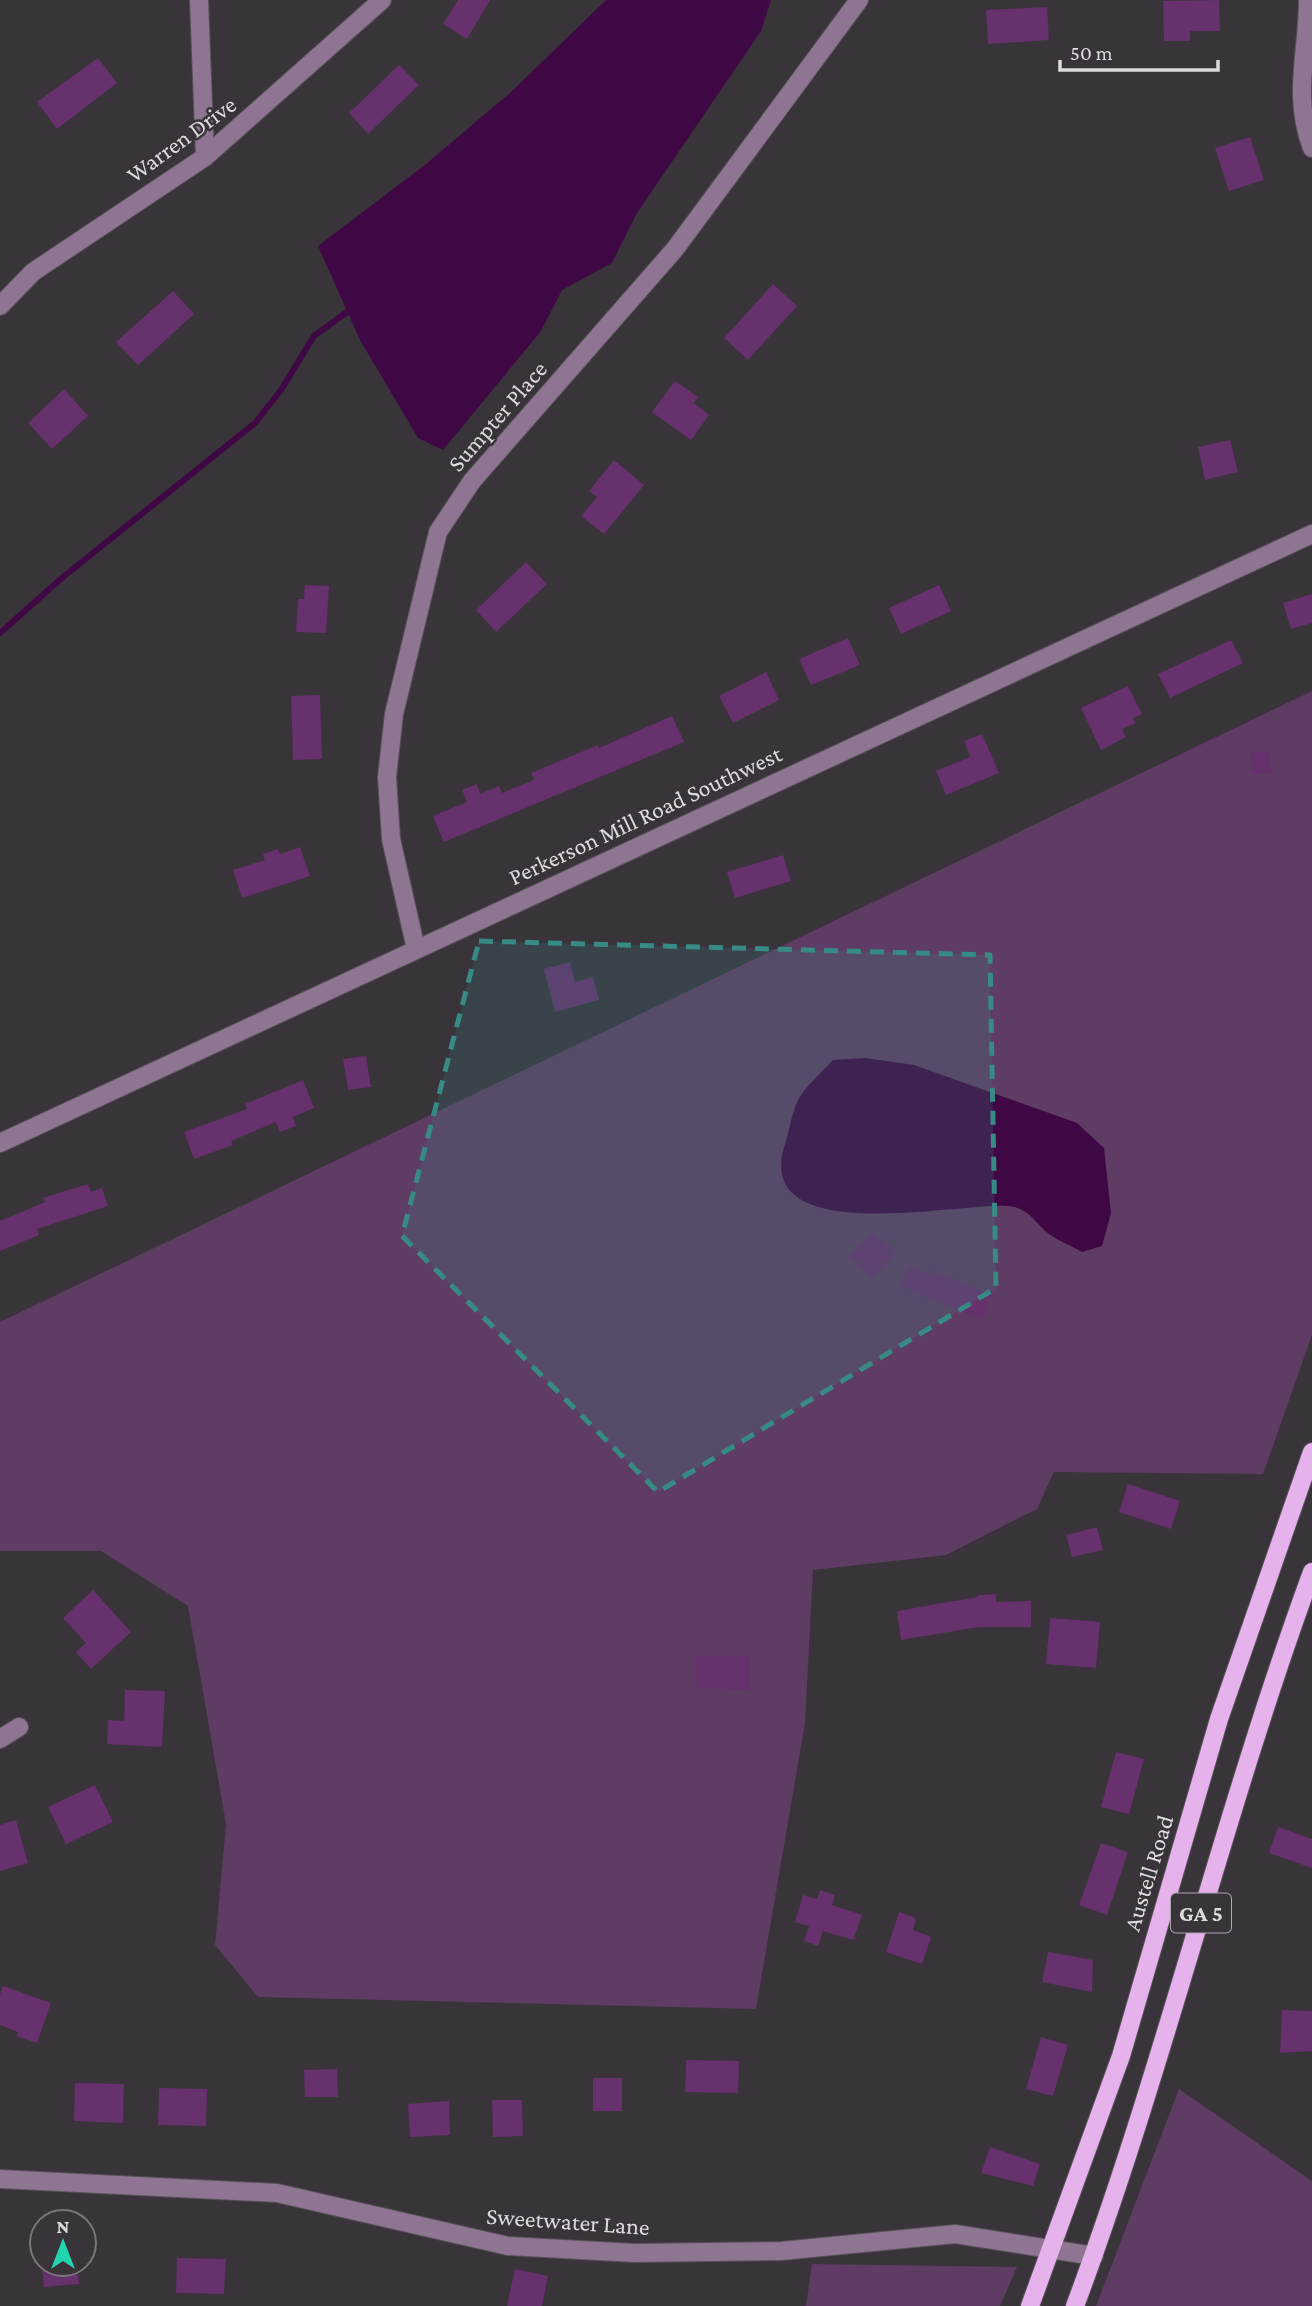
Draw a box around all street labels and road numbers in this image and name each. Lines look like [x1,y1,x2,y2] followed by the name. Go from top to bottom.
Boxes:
[121,90,241,188] street label: Warren Drive
[442,355,552,477] street label: Sumpter Place
[504,739,787,890] street label: Perkerson Mill Road Southwest
[1118,1811,1179,1934] street label: Austell Road
[1171,1894,1231,1932] road number: GA 5
[485,2202,651,2240] street label: Sweetwater Lane

